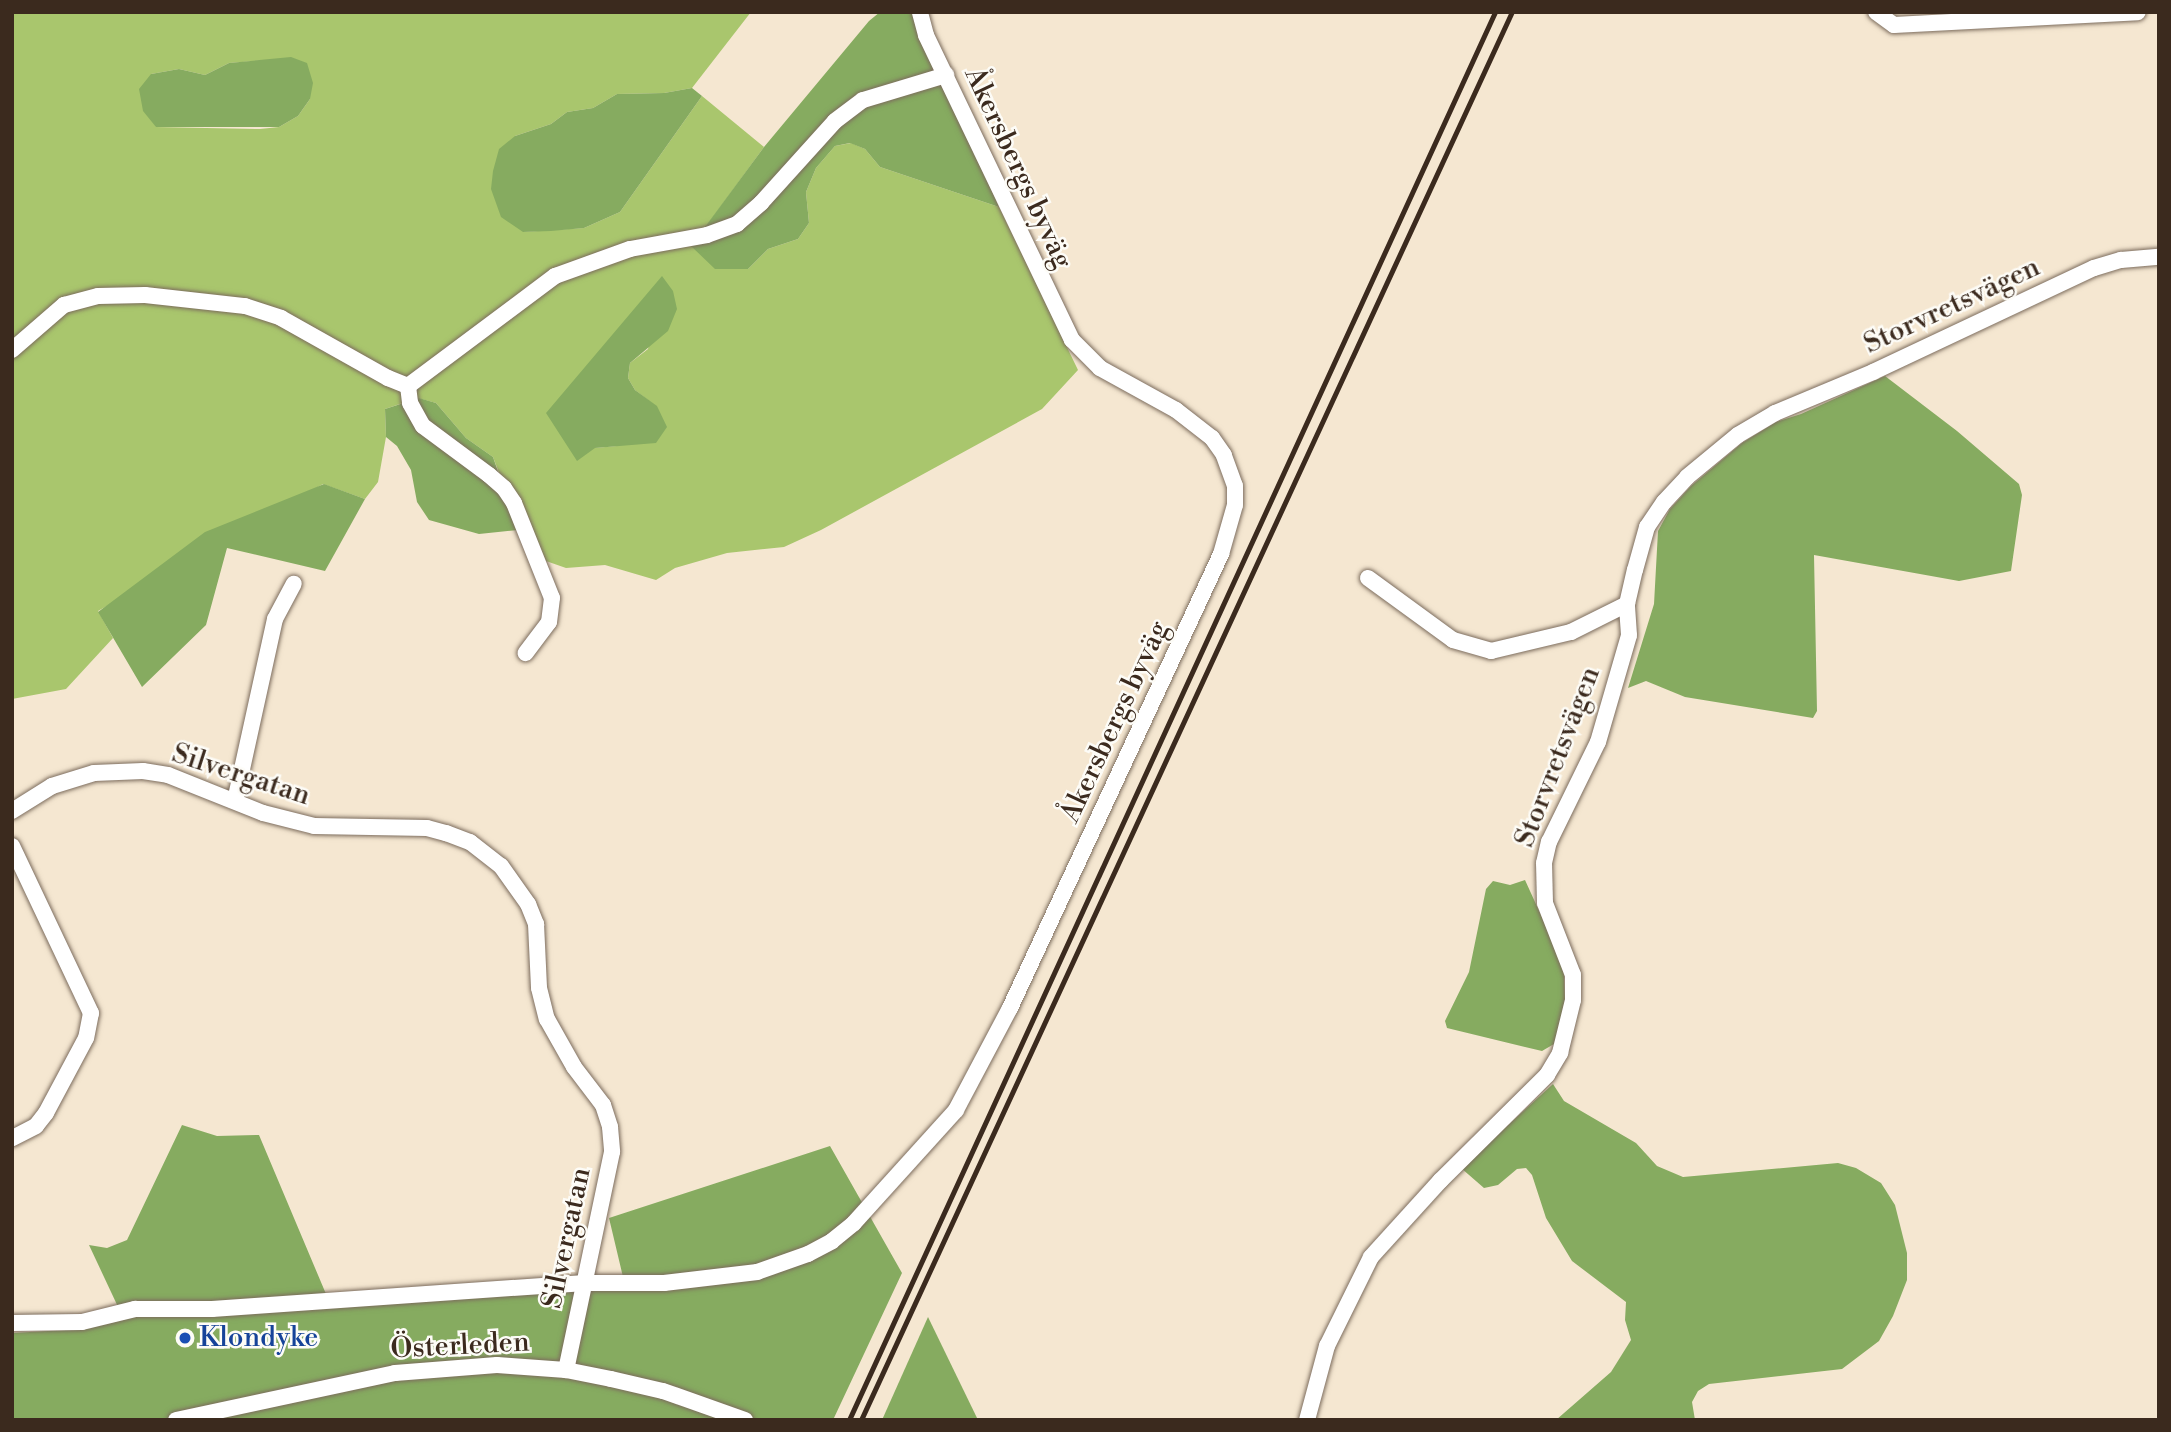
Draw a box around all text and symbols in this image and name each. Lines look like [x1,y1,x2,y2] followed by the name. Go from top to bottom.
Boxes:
[957,62,1079,274] street label: Åkersbergs byväg
[1859,251,2045,361] street label: Storvretsvägen
[1054,616,1176,828] street label: Åkersbergs byväg
[1508,662,1608,852] street label: Storvretsvägen
[168,737,314,813] street label: Silvergatan
[536,1164,598,1312] street label: Silvergatan
[199,1321,319,1355] place label: Klondyke
[390,1326,530,1366] street label: Österleden
[177,1330,193,1346] marker: Klondyke

